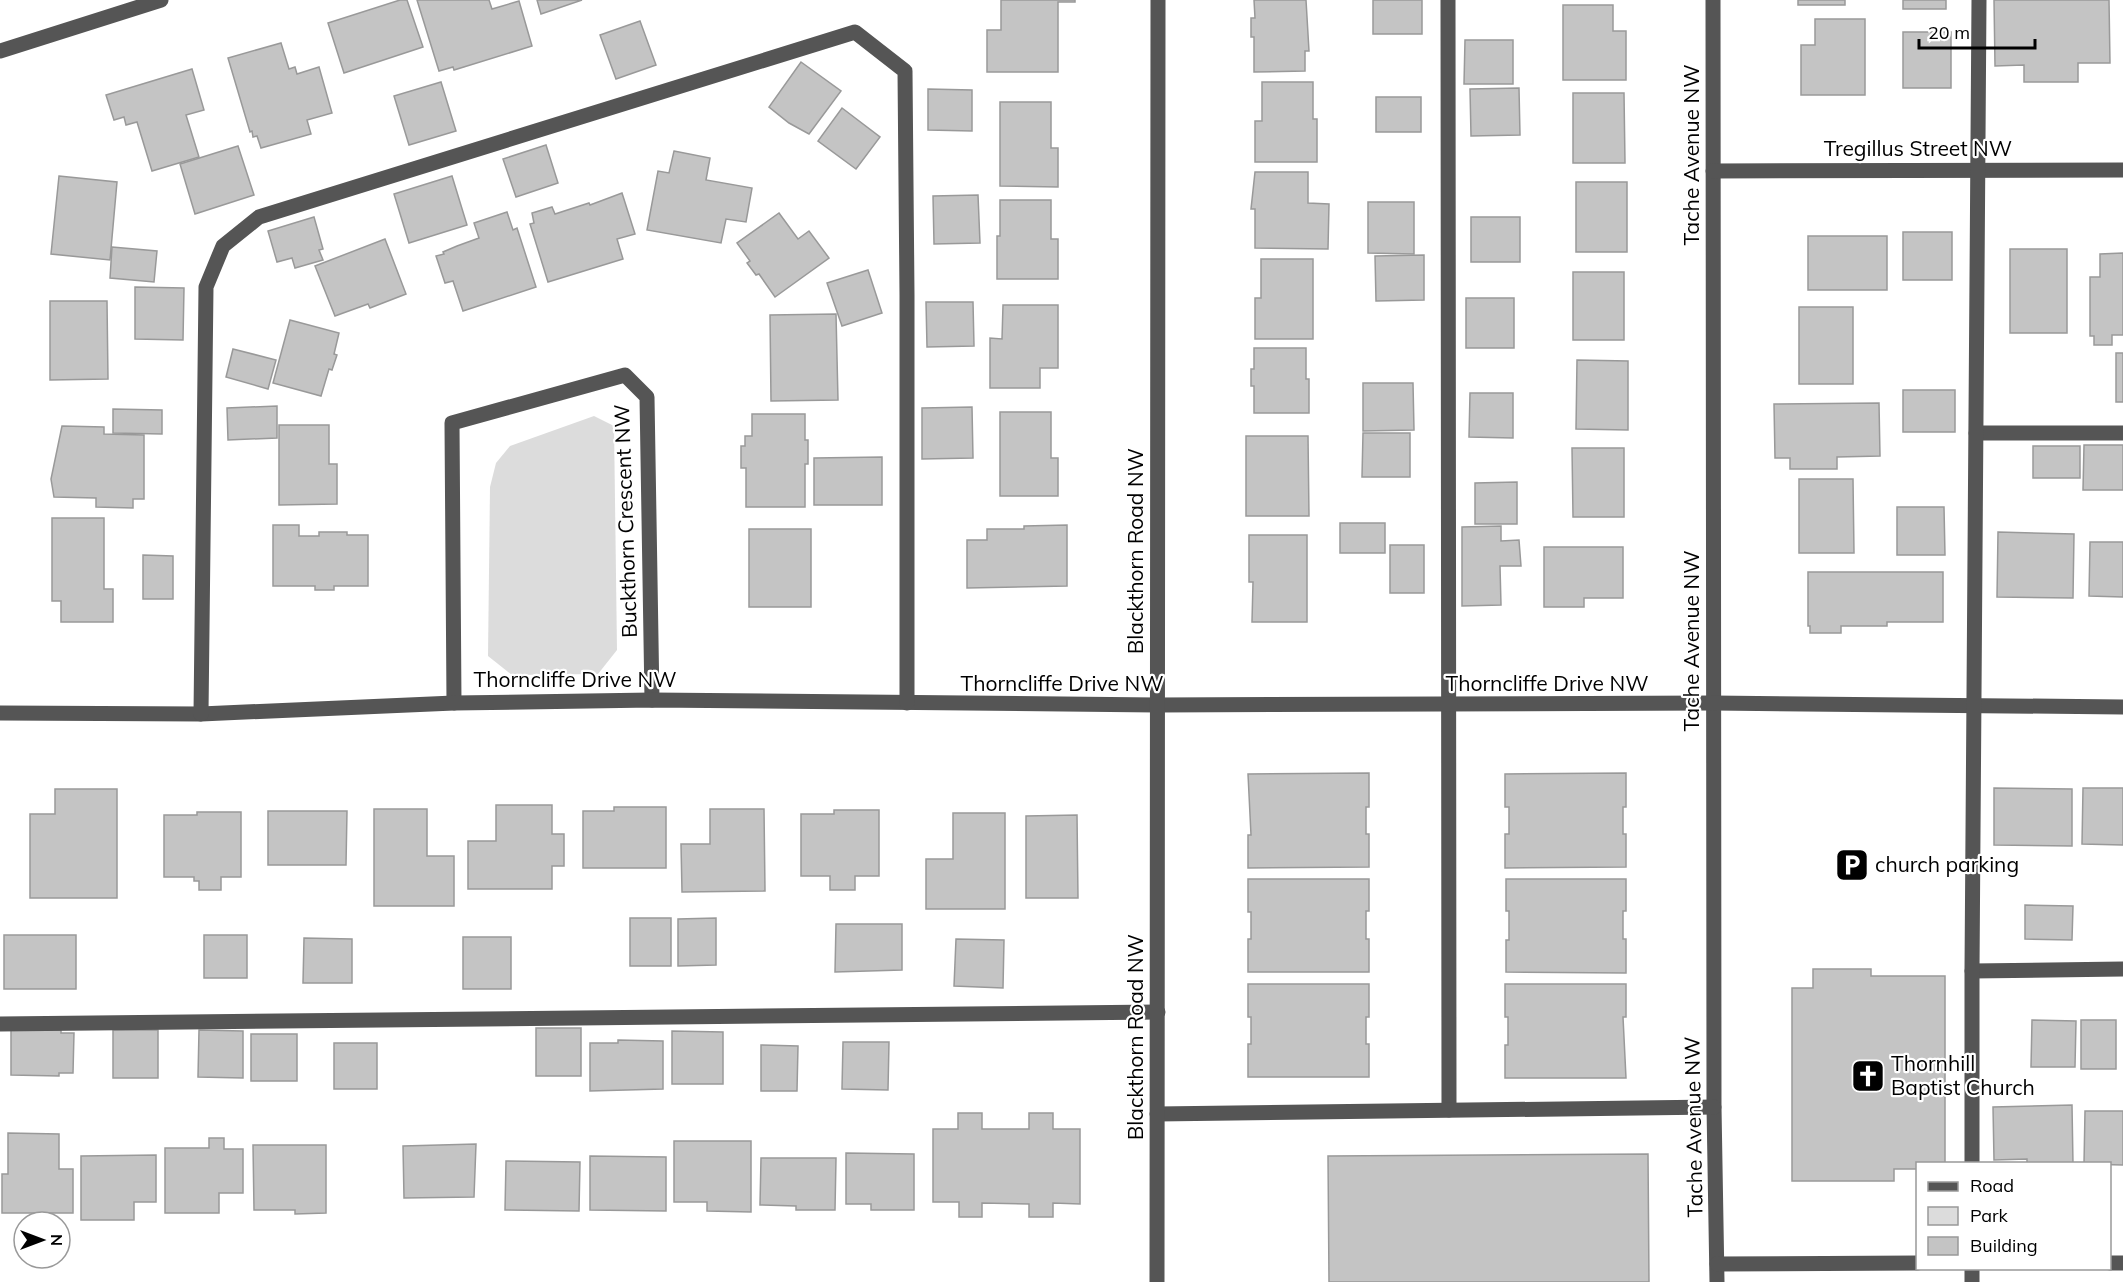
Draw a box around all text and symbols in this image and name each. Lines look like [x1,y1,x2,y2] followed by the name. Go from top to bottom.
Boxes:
[1919,12,2034,50] scale bar
[1928,21,1970,44] text: 20 m
[1678,65,1704,245] street label: Tache Avenue NW
[1824,135,2012,161] street label: Tregillus Street NW
[608,404,642,638] street label: Buckthorn Crescent NW
[1122,448,1148,654] street label: Blackthorn Road NW
[1678,551,1704,731] street label: Tache Avenue NW
[473,666,677,692] street label: Thorncliffe Drive NW
[960,670,1164,696] street label: Thorncliffe Drive NW
[1445,670,1649,696] street label: Thorncliffe Drive NW
[1834,847,1870,883] parking icon: church parking
[1875,851,2019,877] place label: church parking
[1122,934,1148,1140] street label: Blackthorn Road NW
[1678,1036,1708,1218] street label: Tache Avenue NW
[1891,1050,2035,1100] place label: Thornhill Baptist Church
[1850,1058,1886,1094] church icon: Thornhill Baptist Church
[1916,1162,2111,1270] legend
[1970,1174,2014,1197] text: Road
[1970,1204,2009,1227] text: Park
[12,1210,72,1270] north arrow
[47,1234,67,1246] text: N
[1970,1234,2038,1257] text: Building

